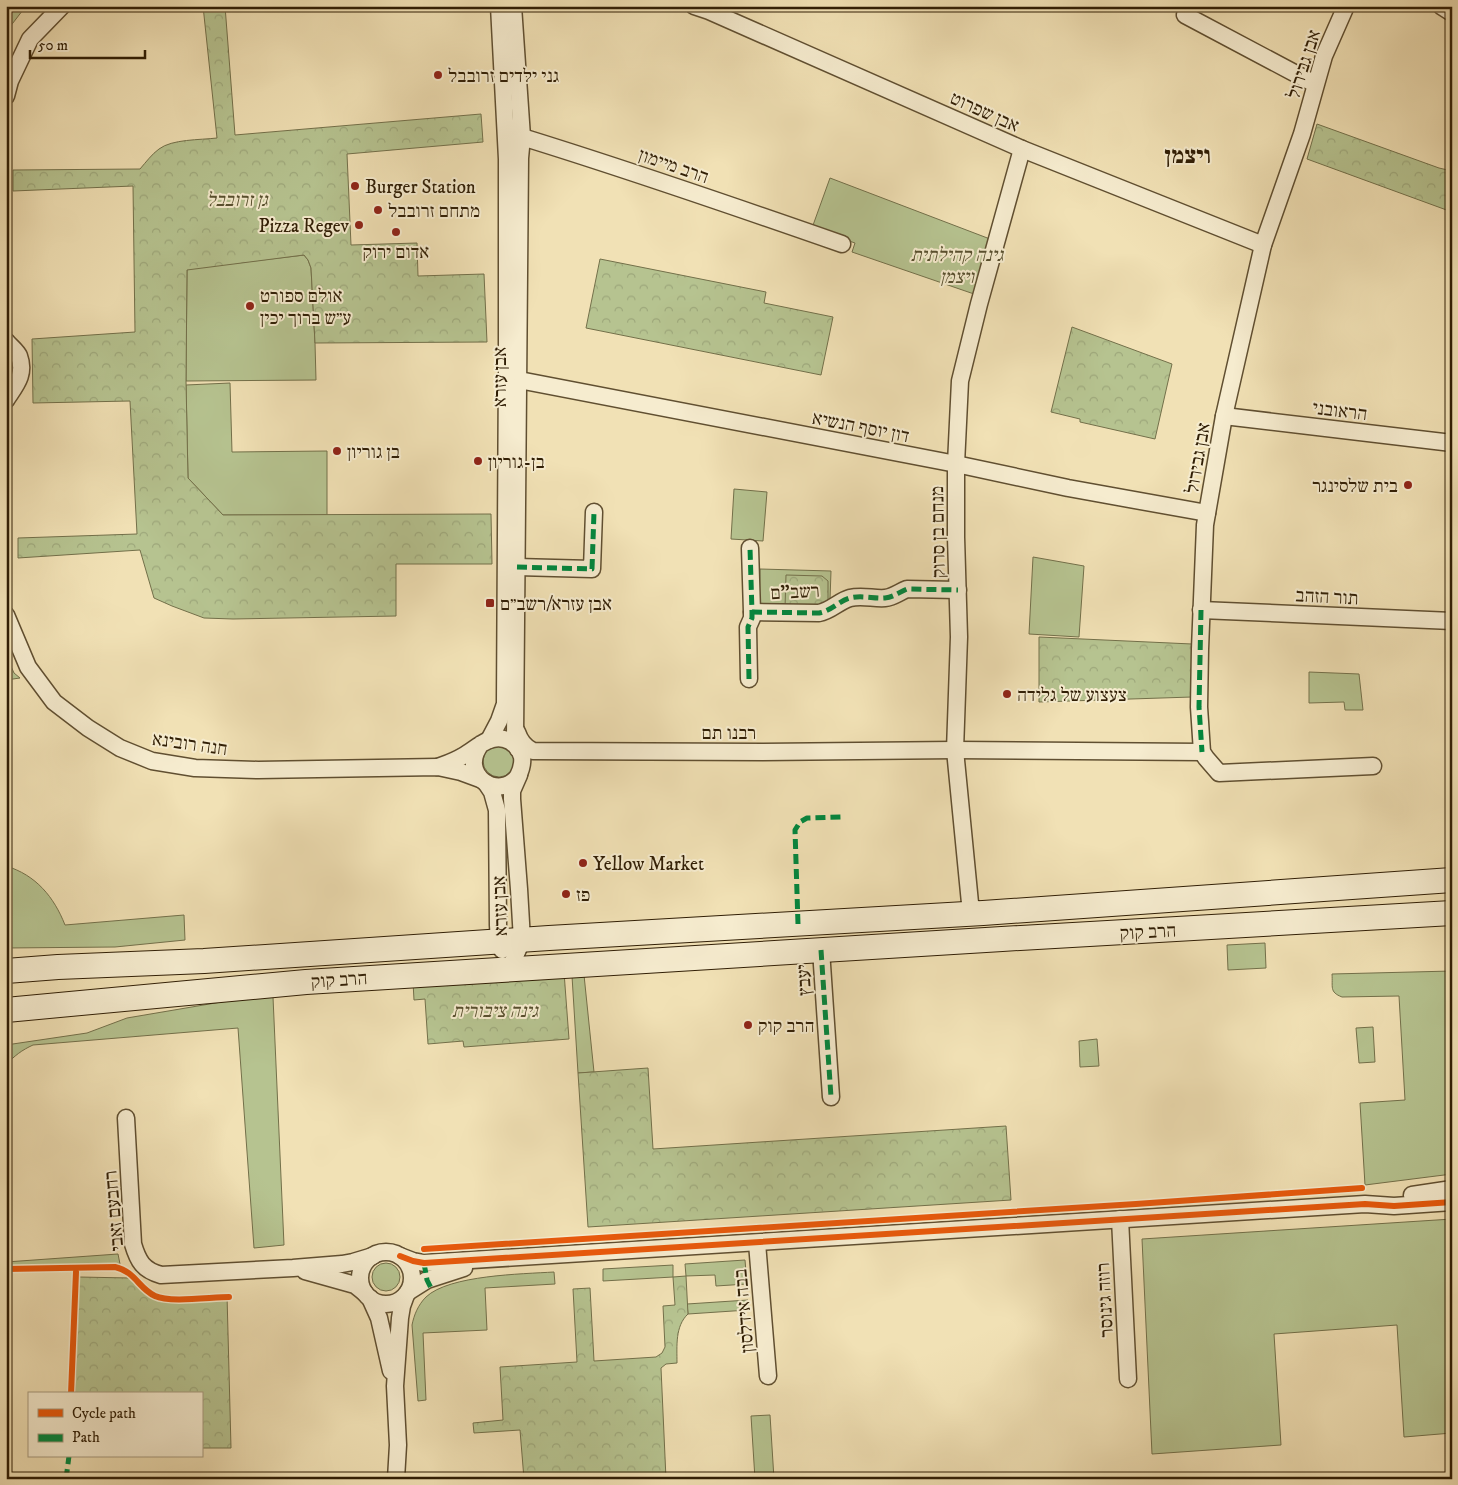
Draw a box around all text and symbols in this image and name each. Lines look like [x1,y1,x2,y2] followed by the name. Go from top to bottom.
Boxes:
[1282,27,1326,102] street label: אבן גבירול
[30,28,145,60] scale bar
[38,36,68,55] text: 50 m
[448,65,559,88] place label: גני ילדים זרובבל
[432,69,444,81] marker: גני ילדים זרובבל
[946,87,1023,138] street label: אבן שפרוט
[1165,141,1211,171] district label: ויצמן
[635,144,712,189] street label: הרב מיימון
[365,176,476,199] place label: Burger Station
[349,180,361,192] marker: Burger Station
[206,189,269,212] park label: גן זרובבל
[388,200,480,223] place label: מתחם זרובבל
[372,204,384,216] marker: מתחם זרובבל
[259,215,350,238] place label: Pizza Regev
[353,219,365,231] marker: Pizza Regev
[390,226,402,238] marker: אדום ירוק
[363,241,429,264] place label: אדום ירוק
[911,244,1005,289] park label: גינה קהילתית ויצמן
[260,285,351,330] place label: אולם ספורט ע״ש ברוך יכין
[244,300,256,312] marker: אולם ספורט ע״ש ברוך יכין
[489,347,512,407] street label: אבן עזרא
[1311,397,1369,426] street label: הראובני
[810,407,911,448] street label: דון יוסף הנשיא
[1181,421,1216,496] street label: אבן גבירול
[347,441,400,464] place label: בן גוריון
[331,445,343,457] marker: בן גוריון
[488,451,545,474] place label: בן-גוריון
[472,455,484,467] marker: בן-גוריון
[1312,475,1398,498] place label: בית שלסינגר
[1402,479,1414,491] marker: בית שלסינגר
[926,486,951,578] street label: מנחם בן סרוק
[770,580,820,605] street label: רשב"ם
[1295,584,1359,611] street label: תור הזהב
[500,593,612,616] place label: אבן עזרא/רשב״ם
[484,597,496,609] marker: אבן עזרא/רשב״ם
[1017,684,1127,707] place label: צעצוע של גלידה
[1001,688,1013,700] marker: צעצוע של גלידה
[702,722,756,745] street label: רבנו תם
[151,728,229,761] street label: חנה רובינא
[593,853,704,876] place label: Yellow Market
[577,857,589,869] marker: Yellow Market
[488,875,513,937] street label: אבן עזרא
[576,884,590,907] place label: פז
[560,888,572,900] marker: פז
[1119,920,1177,945] street label: הרב קוק
[792,963,817,996] street label: יעבץ
[310,967,368,994] street label: הרב קוק
[452,1000,539,1023] park label: גינה ציבורית
[758,1015,815,1038] place label: הרב קוק
[742,1019,754,1031] marker: הרב קוק
[100,1169,129,1252] street label: רחבעם זאבי
[1092,1262,1119,1338] street label: רוזה גינוסר
[729,1268,760,1354] street label: בבה אידלסון
[28,1392,202,1458] legend
[72,1404,136,1423] text: Cycle path
[72,1428,100,1447] text: Path

